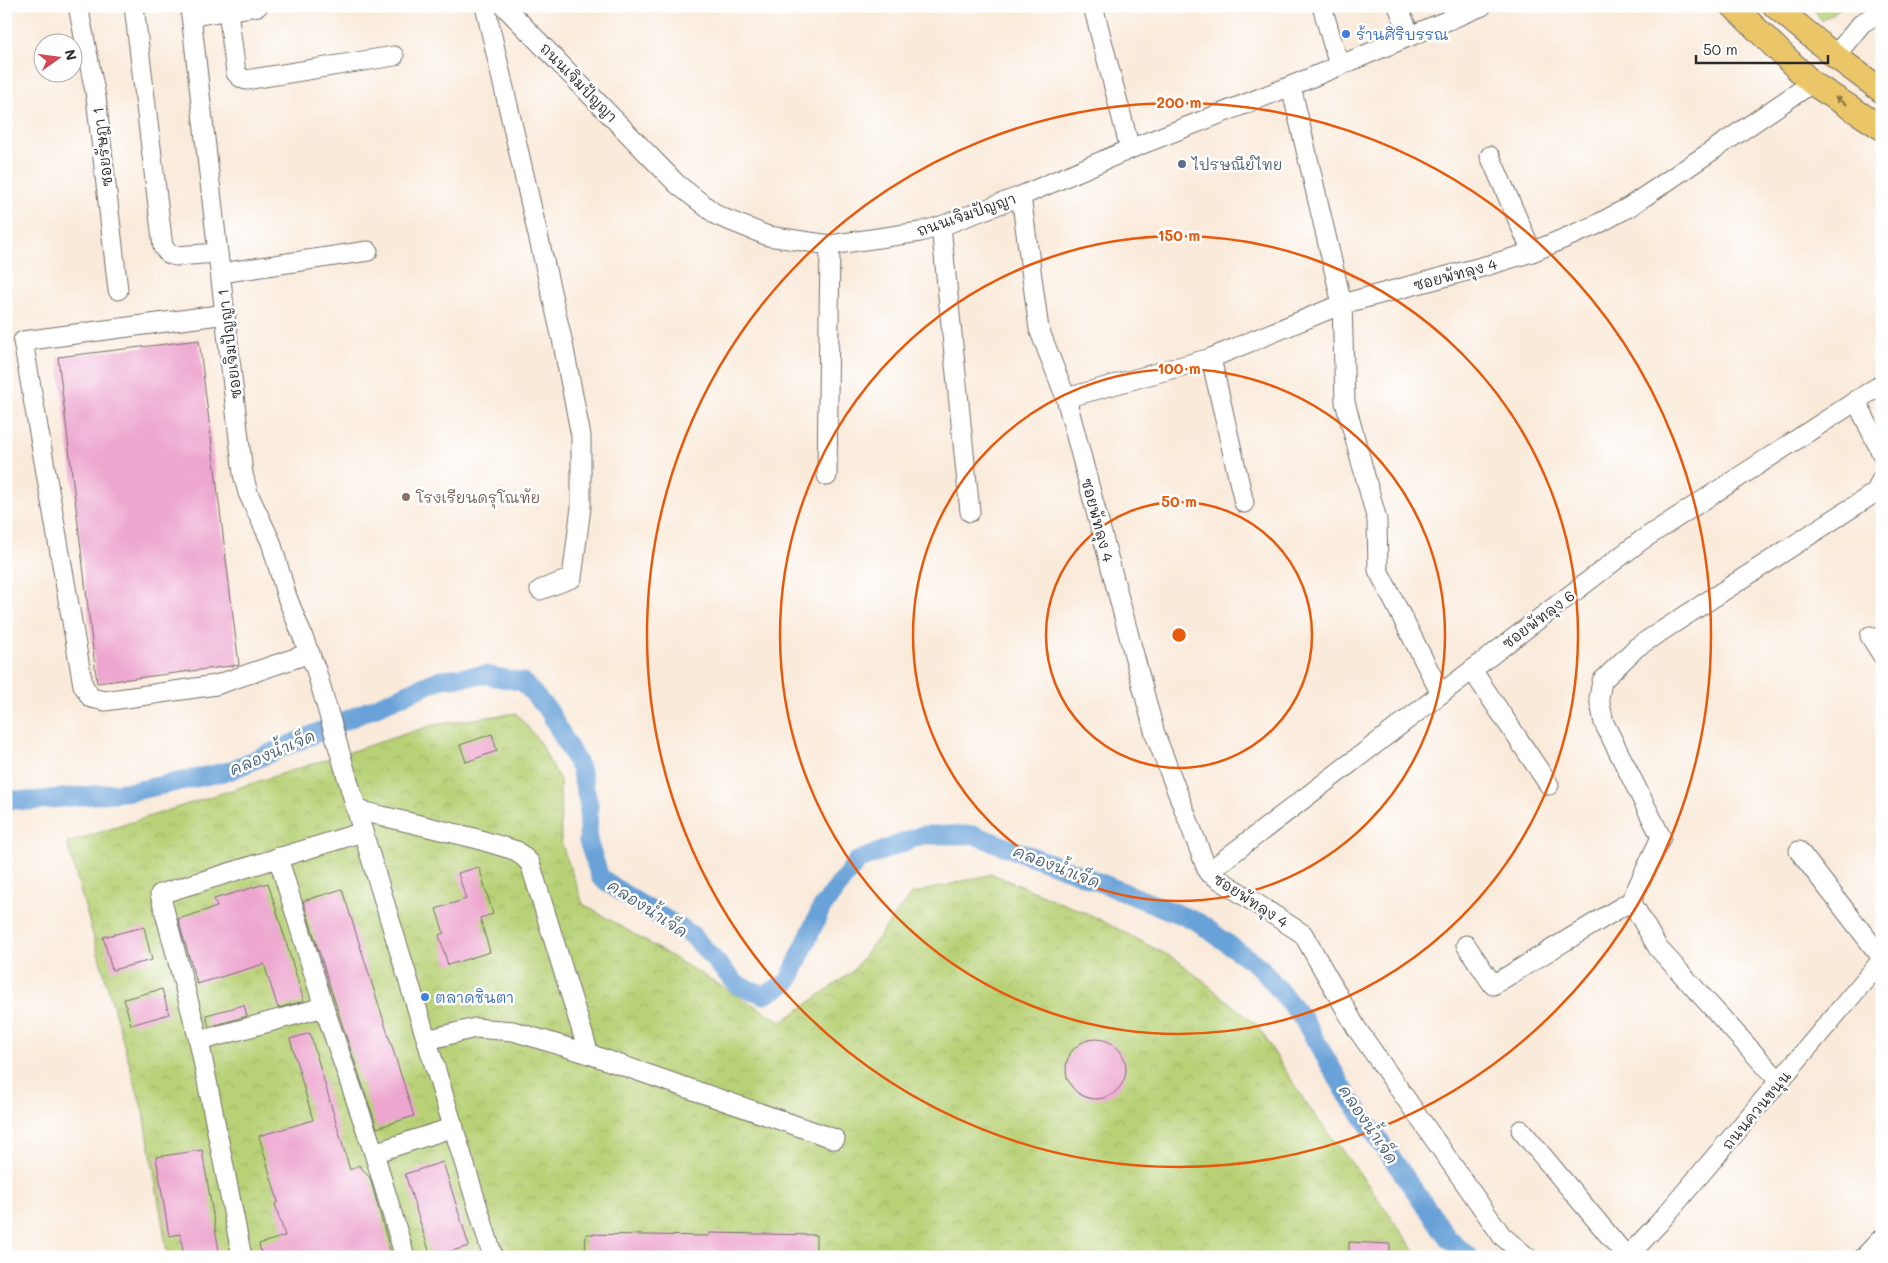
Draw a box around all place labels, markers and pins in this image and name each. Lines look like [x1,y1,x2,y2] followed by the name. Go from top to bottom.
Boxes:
[1356,24,1448,44] place label: ร้านศิริบรรณ
[1340,28,1352,40] marker: ร้านศิริบรรณ
[1190,154,1282,174] place label: ไปรษณีย์ไทย
[1176,158,1188,170] marker: ไปรษณีย์ไทย
[415,487,540,509] place label: โรงเรียนดรุโณทัย
[400,491,412,503] marker: โรงเรียนดรุโณทัย
[1170,626,1188,644] centre of rings
[435,987,514,1007] place label: ตลาดชินตา
[419,991,431,1003] marker: ตลาดชินตา

